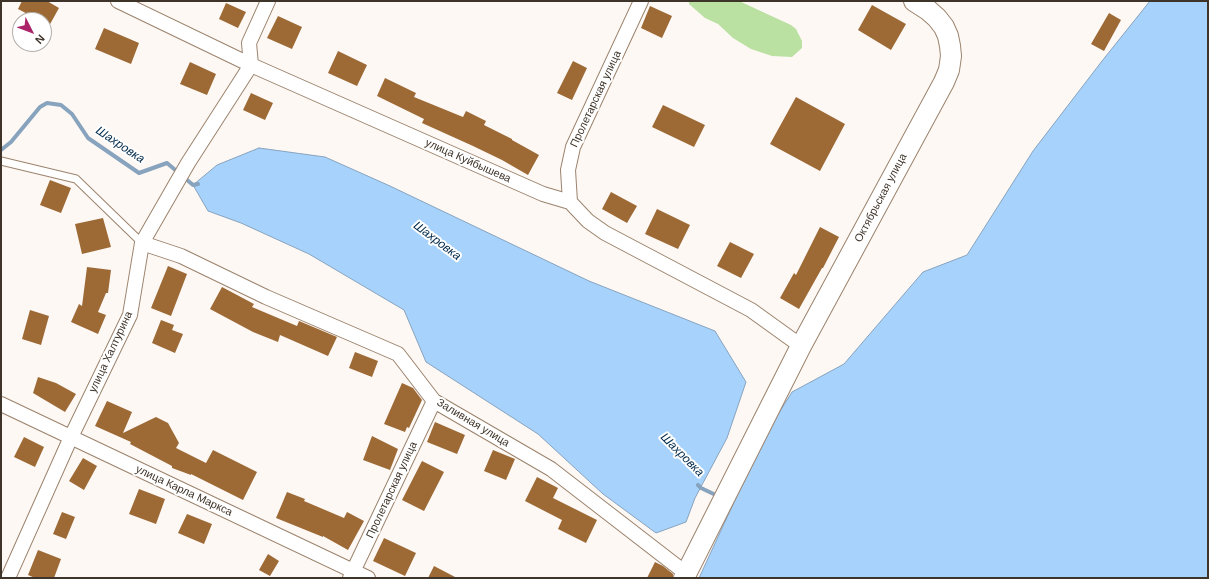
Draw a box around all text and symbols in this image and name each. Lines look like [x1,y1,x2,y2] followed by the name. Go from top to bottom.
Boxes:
[12,12,52,52] north arrow
[33,32,47,46] text: N
[568,49,624,149] street label: Пролетарская улица
[93,123,147,167] water label: Шахровка
[423,136,513,186] street label: улица Куйбышева
[852,151,910,245] street label: Октябрьская улица
[410,218,464,264] water label: Шахровка
[86,309,136,395] street label: улица Халтурина
[434,396,512,450] street label: Заливная улица
[657,430,707,480] water label: Шахровка
[364,440,420,540] street label: Пролетарская улица
[134,463,234,519] street label: улица Карла Маркса

